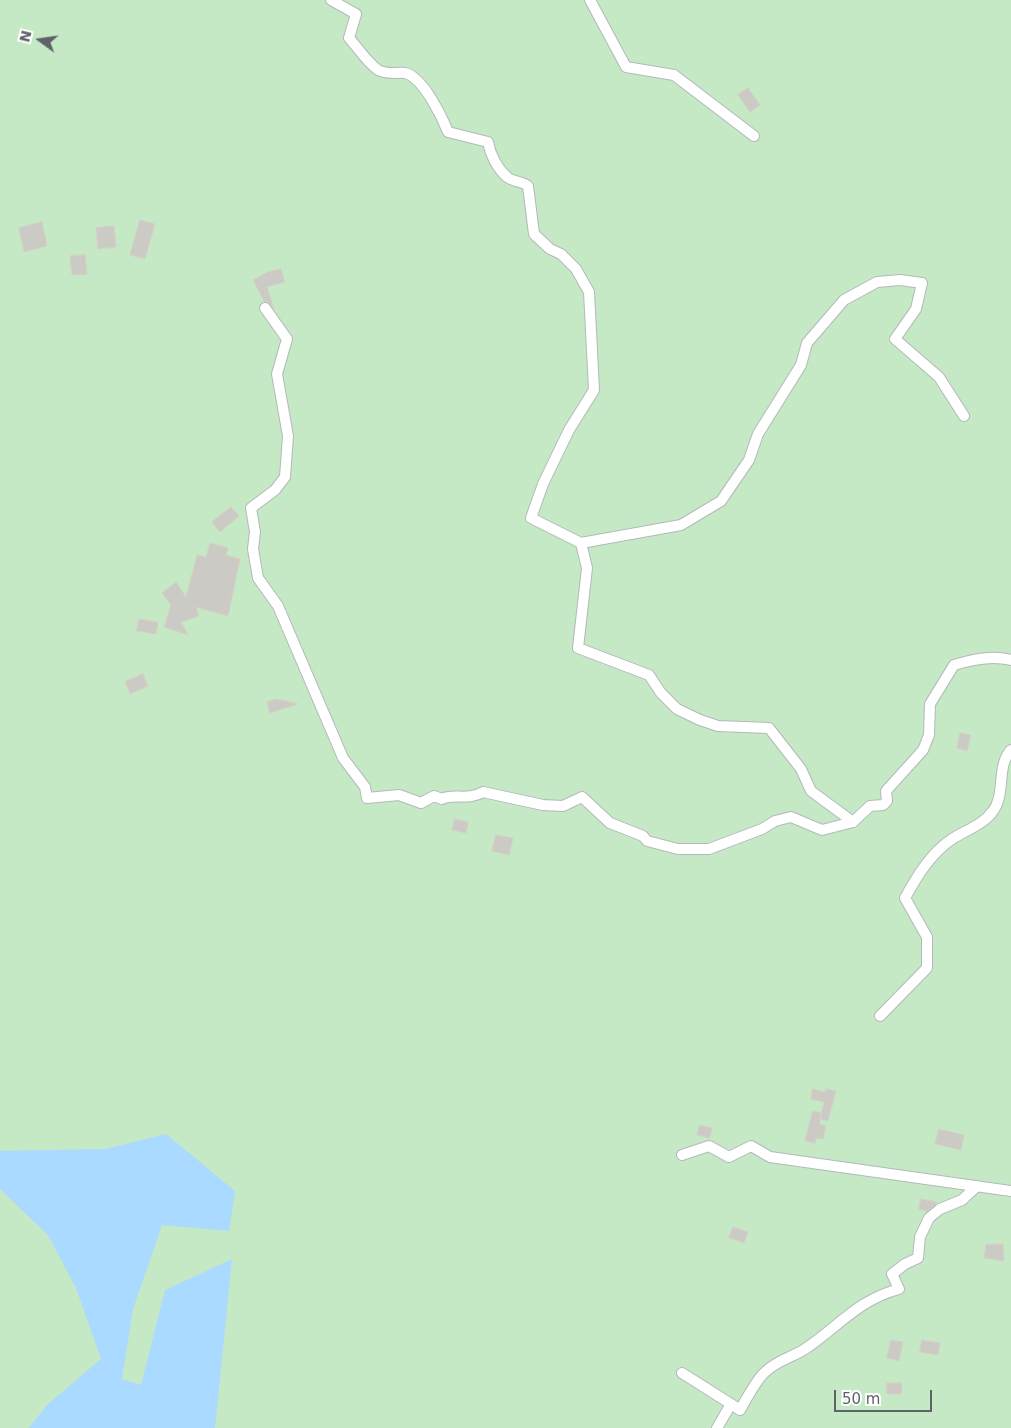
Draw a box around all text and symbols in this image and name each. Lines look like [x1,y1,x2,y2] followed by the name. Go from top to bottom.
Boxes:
[15,15,65,65] north arrow
[16,29,35,44] text: N
[836,1380,934,1412] scale bar
[842,1390,880,1408] text: 50 m

